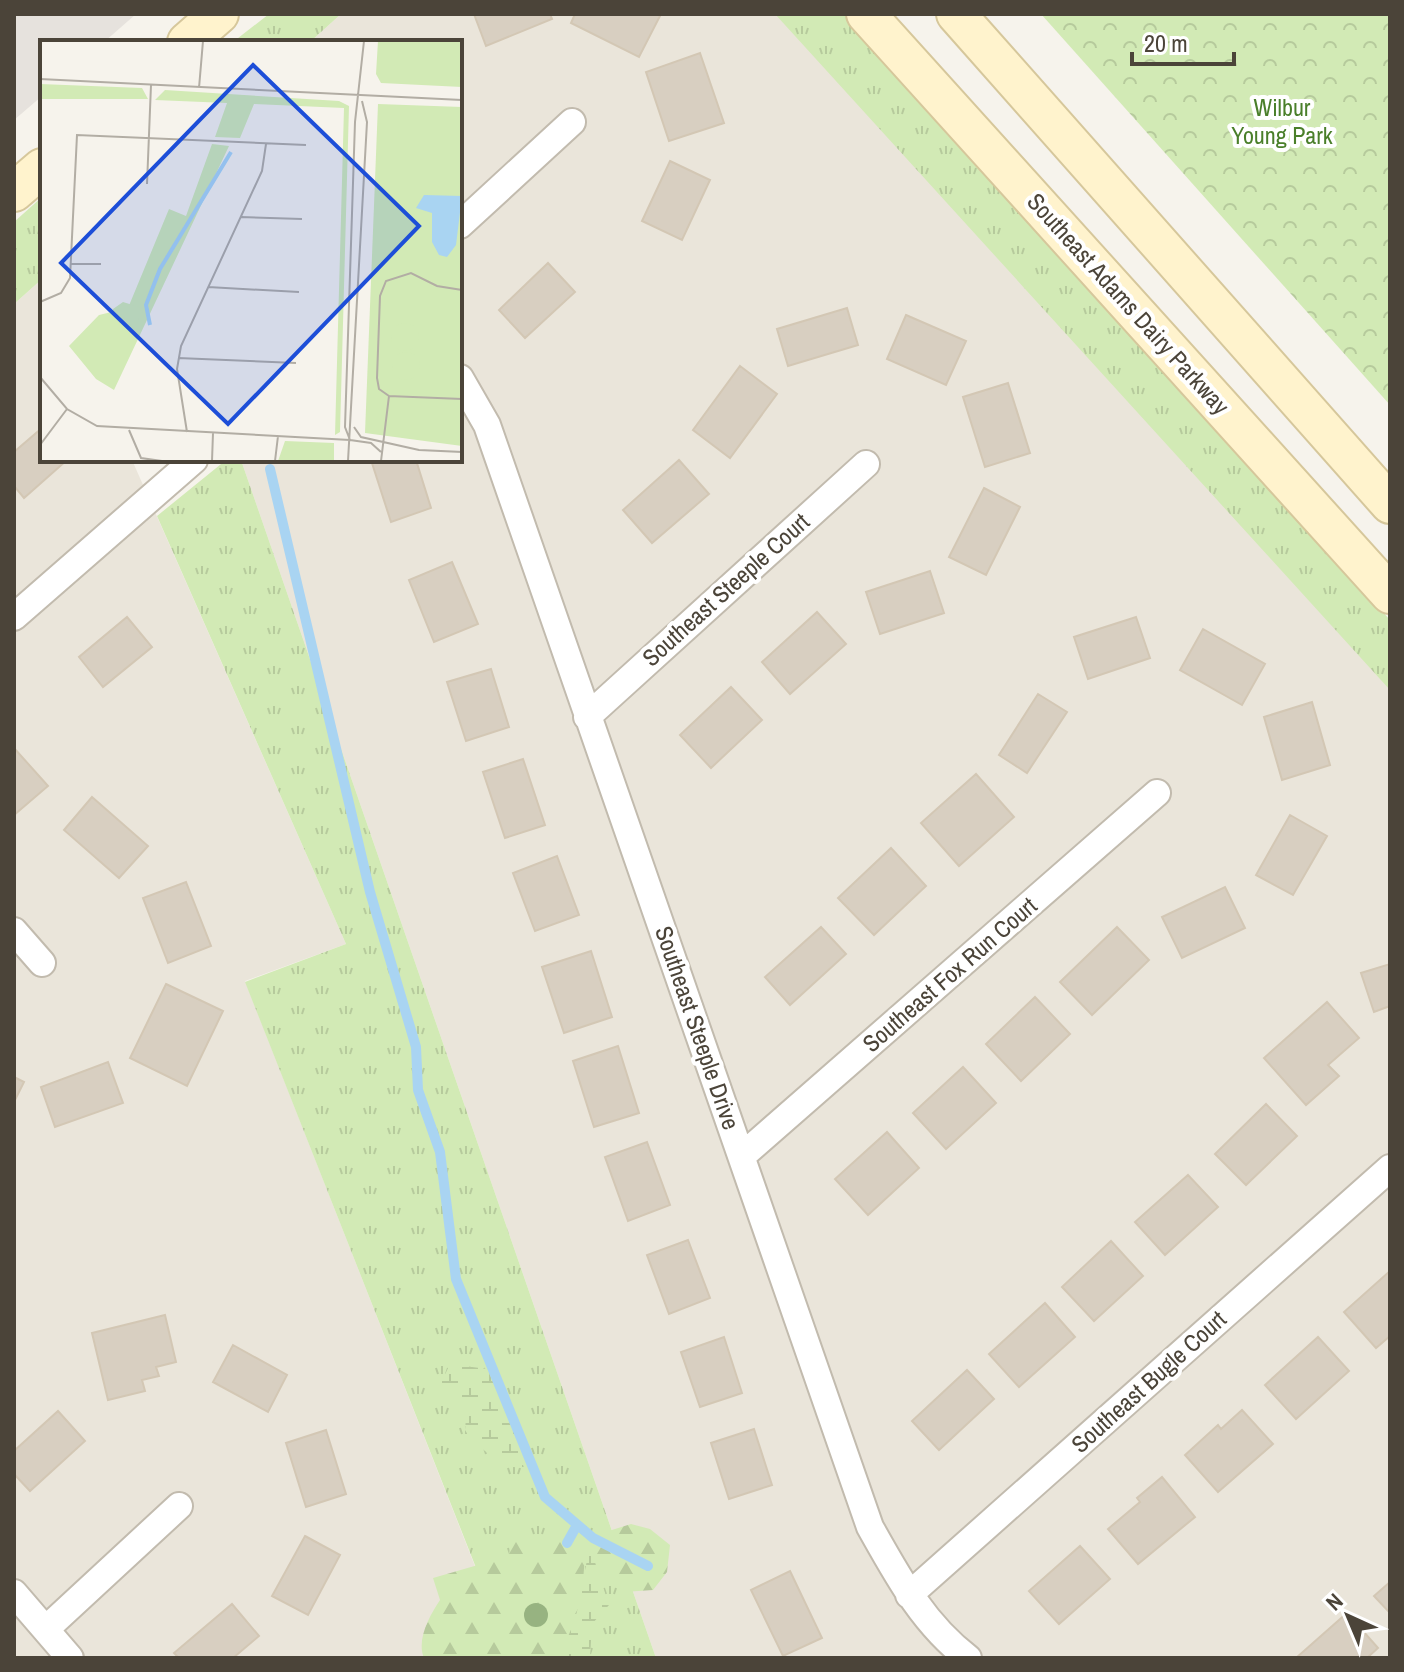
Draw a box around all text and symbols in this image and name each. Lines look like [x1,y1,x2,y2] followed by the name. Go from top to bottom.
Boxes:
[1132,16,1234,66] scale bar
[1144,27,1188,59] text: 20 m
[40,40,462,462] inset map
[1231,91,1333,151] park label: Wilbur Young Park
[1021,186,1237,421] street label: Southeast Adams Dairy Parkway
[635,505,816,673] street label: Southeast Steeple Court
[855,889,1044,1059] street label: Southeast Fox Run Court
[648,922,748,1134] street label: Southeast Steeple Drive
[1064,1303,1233,1459] street label: Southeast Bugle Court
[1308,1576,1388,1656] north arrow
[1319,1586,1349,1617] text: N

